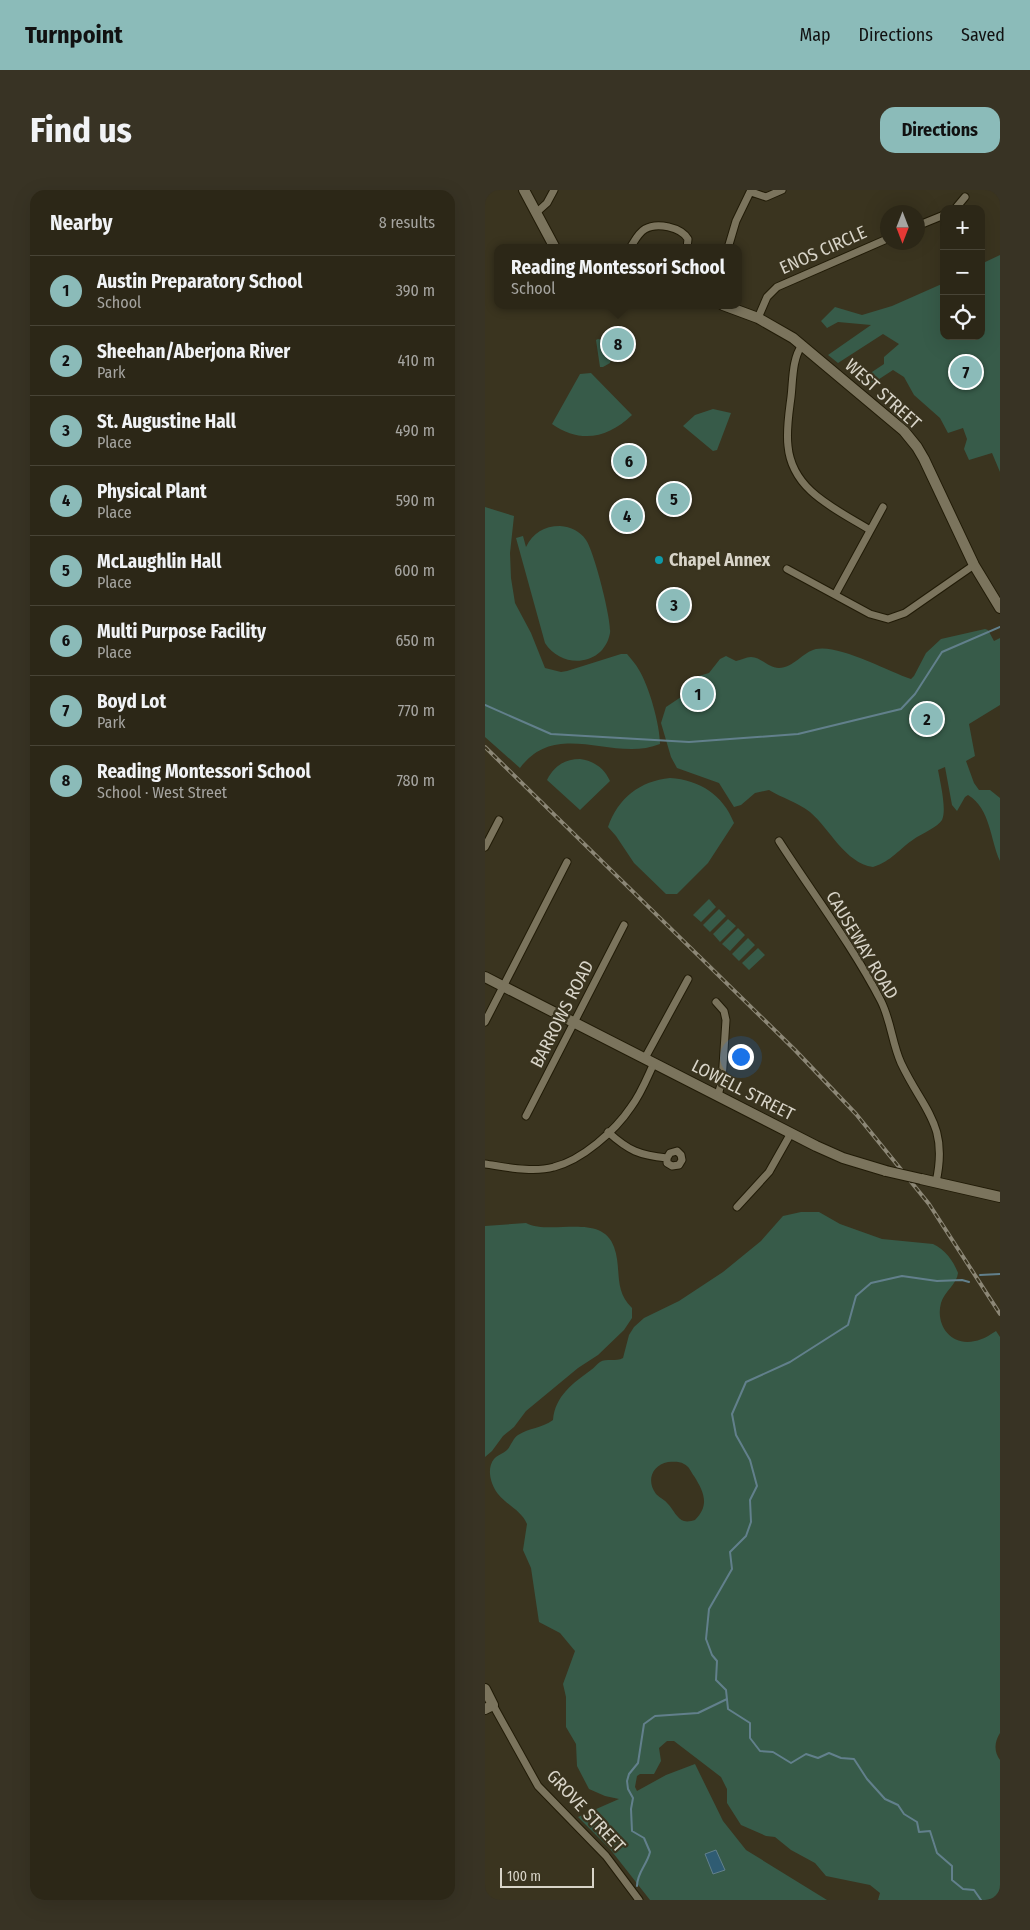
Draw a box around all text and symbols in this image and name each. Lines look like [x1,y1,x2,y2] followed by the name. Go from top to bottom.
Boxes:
[25,21,123,49] text: Turnpoint
[799,24,831,46] text: Map
[859,24,933,46] text: Directions
[961,24,1005,46] text: Saved
[880,107,1000,153] button: Directions
[30,109,132,151] text: Find us
[880,205,925,250] north arrow
[940,205,985,340] map controls
[940,205,985,250] button: +
[50,210,112,236] text: Nearby
[379,213,435,232] text: 8 results
[776,221,870,279] street label: ENOS CIRCLE
[494,244,742,309] popup
[940,250,985,295] button: −
[511,256,725,279] text: Reading Montessori School
[97,270,303,293] text: Austin Preparatory School
[511,279,555,298] text: School
[63,281,69,300] text: 1
[396,281,435,300] text: 390 m
[97,293,141,312] text: School
[940,295,985,340] button: locate
[602,325,634,363] pin: 8
[97,340,290,363] text: Sheehan/Aberjona River
[62,351,70,370] text: 2
[397,351,435,370] text: 410 m
[950,353,982,391] pin: 7
[840,354,926,434] street label: WEST STREET
[97,363,125,382] text: Park
[97,410,236,433] text: St. Augustine Hall
[62,421,70,440] text: 3
[395,421,435,440] text: 490 m
[97,433,132,452] text: Place
[613,442,645,480] pin: 6
[97,480,207,503] text: Physical Plant
[658,480,690,518] pin: 5
[62,491,70,510] text: 4
[396,491,435,510] text: 590 m
[611,497,643,535] pin: 4
[97,503,132,522] text: Place
[669,549,771,571] place label: Chapel Annex
[97,550,222,573] text: McLaughlin Hall
[653,554,665,566] marker: Chapel Annex
[62,561,70,580] text: 5
[394,561,435,580] text: 600 m
[97,573,132,592] text: Place
[658,586,690,624] pin: 3
[97,620,266,643] text: Multi Purpose Facility
[62,631,70,650] text: 6
[395,631,435,650] text: 650 m
[97,643,132,662] text: Place
[682,675,714,713] pin: 1
[97,690,166,713] text: Boyd Lot
[911,700,943,738] pin: 2
[63,701,69,720] text: 7
[398,701,435,720] text: 770 m
[97,713,125,732] text: Park
[97,760,311,783] text: Reading Montessori School
[62,771,70,790] text: 8
[396,771,435,790] text: 780 m
[97,783,227,802] text: School · West Street
[821,887,903,1003] street label: CAUSEWAY ROAD
[526,957,598,1071] street label: BARROWS ROAD
[728,1044,754,1070] your location
[688,1055,799,1126] street label: LOWELL STREET
[542,1765,630,1857] street label: GROVE STREET
[500,1865,594,1888] scale bar
[507,1868,541,1885] text: 100 m

